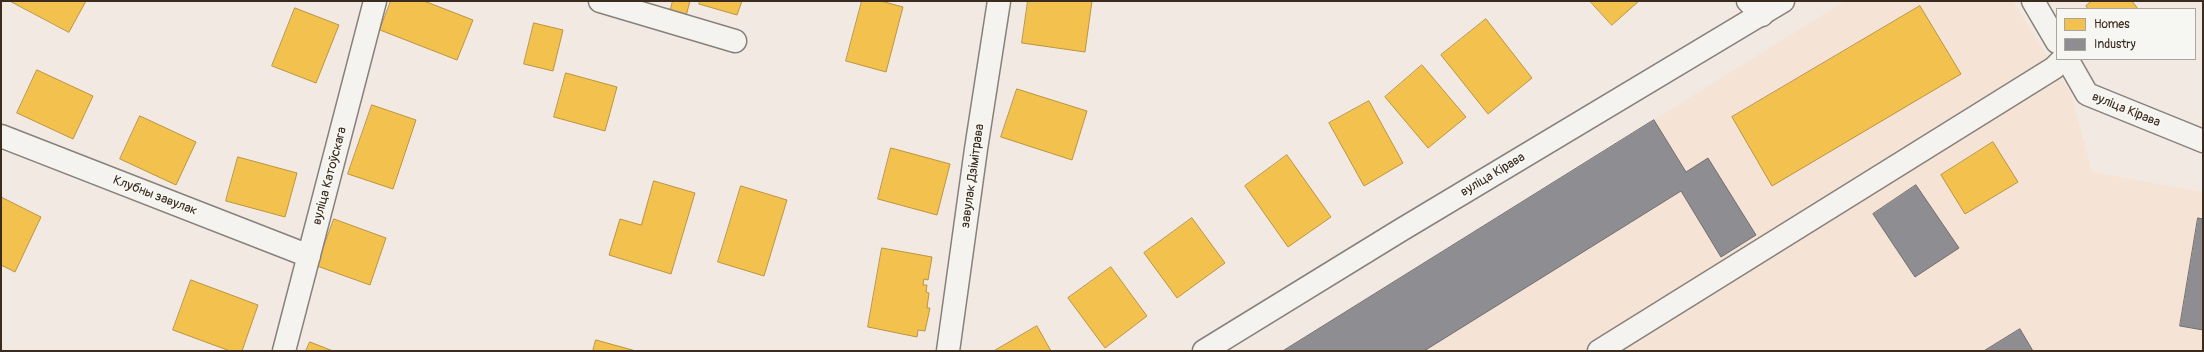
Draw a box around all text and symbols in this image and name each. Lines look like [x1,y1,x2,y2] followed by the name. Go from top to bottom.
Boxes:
[2056,8,2196,60] legend
[2094,17,2130,32] text: Homes
[2094,37,2136,52] text: Industry
[2089,89,2163,131] street label: вуліца Кірава
[958,123,988,229] street label: завулак Дзімітрава
[309,125,351,227] street label: вуліца Катоўскага
[1458,150,1528,200] street label: вуліца Кірава
[111,173,199,219] street label: Клубны завулак

